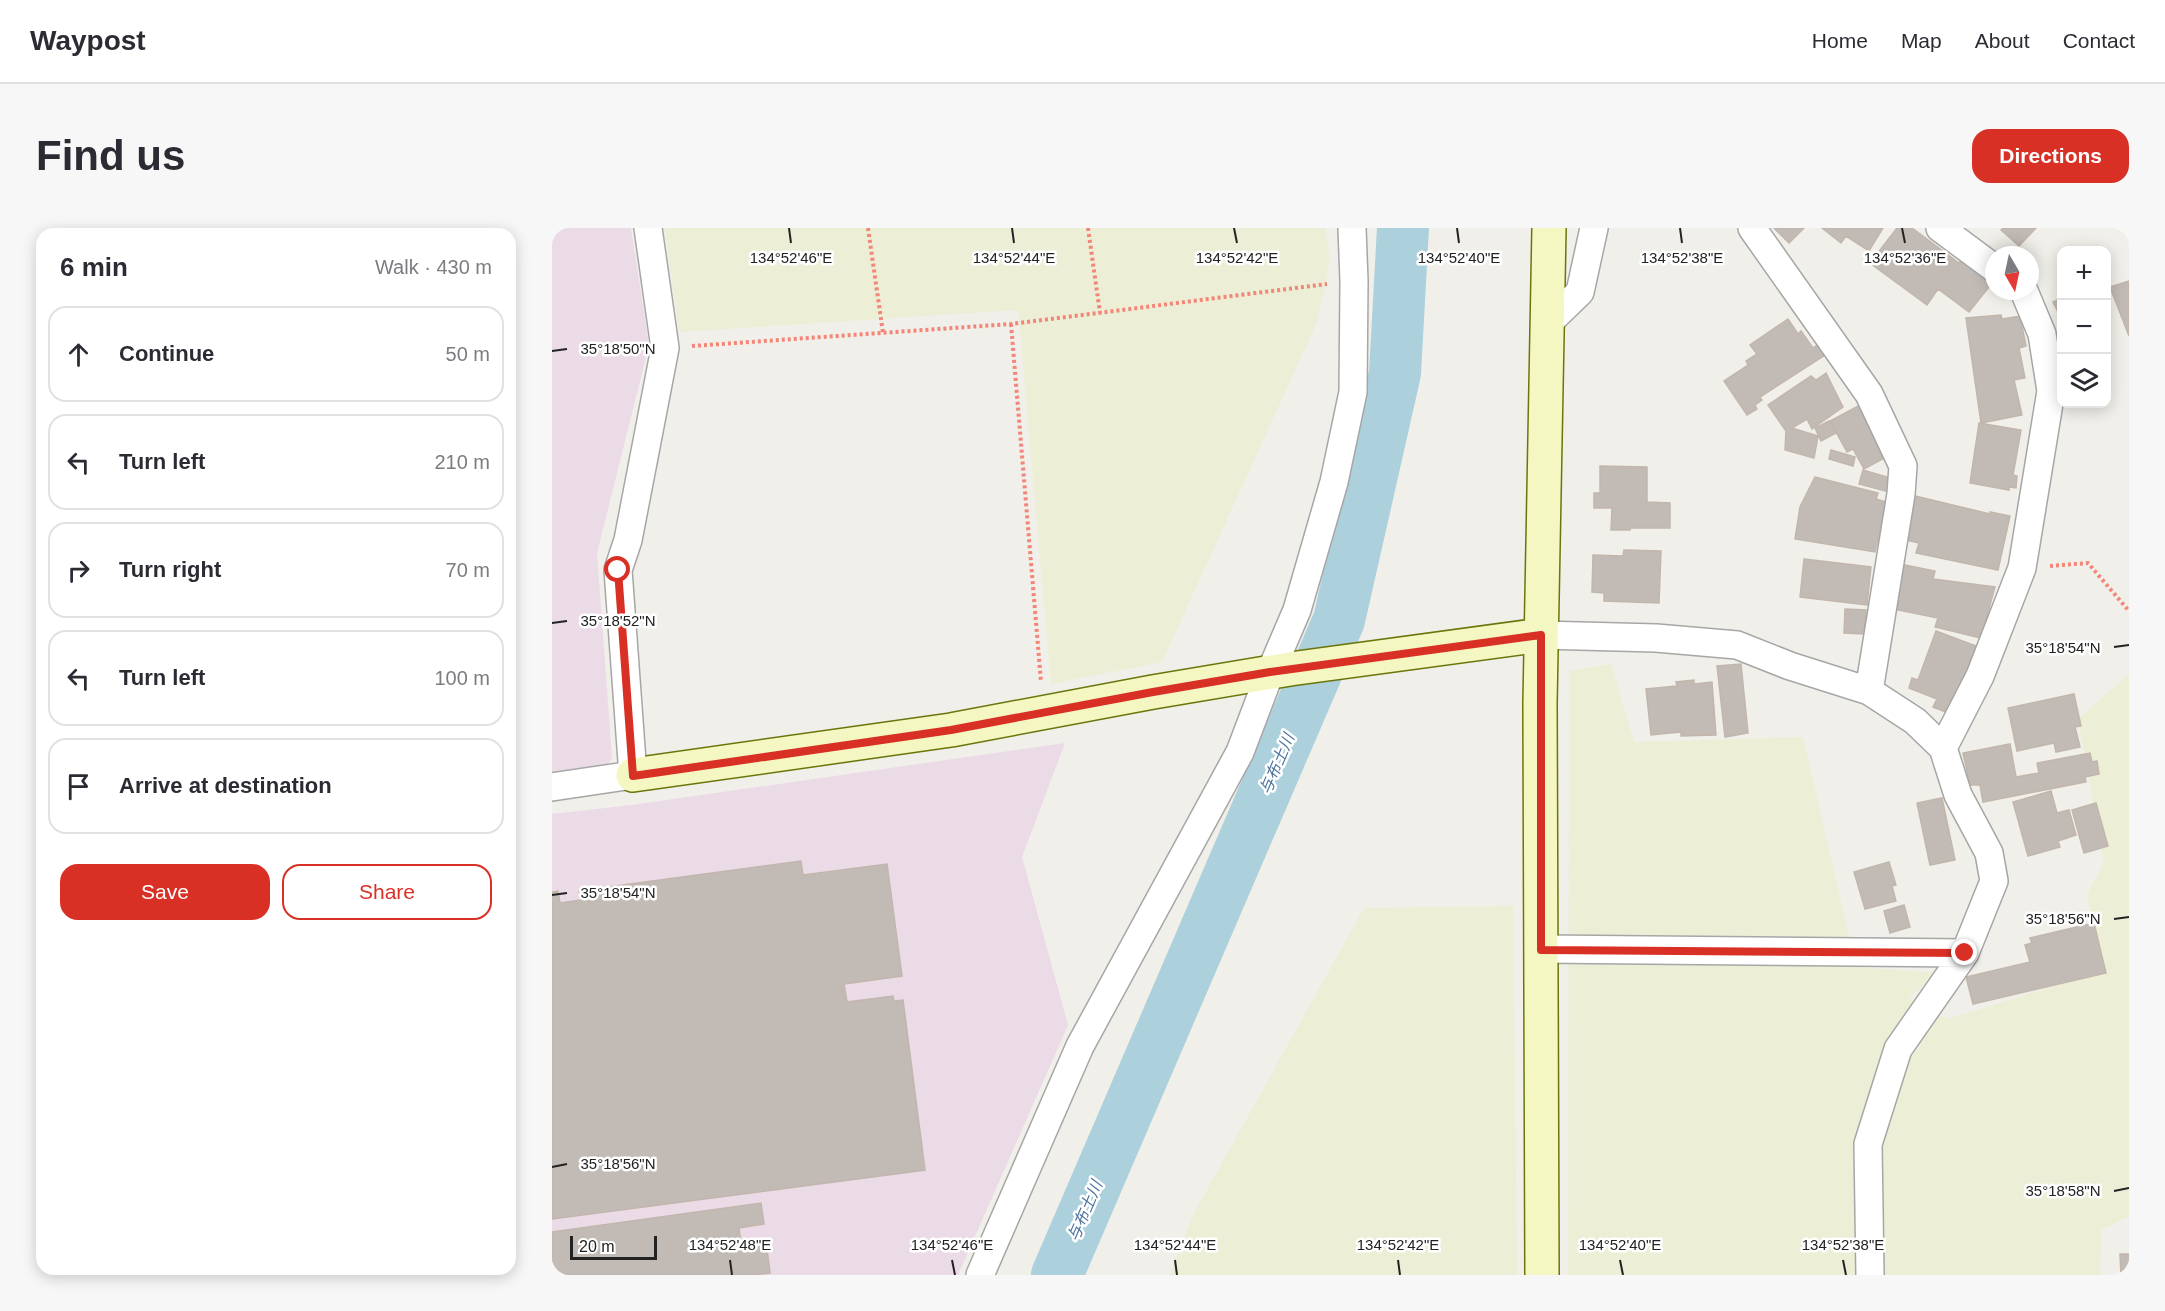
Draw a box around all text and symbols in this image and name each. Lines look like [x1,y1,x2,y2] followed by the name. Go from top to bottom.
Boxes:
[30,25,146,56] text: Waypost
[1812,29,1868,52] text: Home
[1901,29,1942,52] text: Map
[1975,29,2030,52] text: About
[2063,29,2135,52] text: Contact
[1972,129,2129,183] button: Directions
[36,132,185,179] text: Find us
[1985,246,2039,300] north arrow
[2057,246,2111,408] map controls
[2057,246,2111,300] button: +
[750,249,832,266] text: 134°52'46"E
[973,249,1055,266] text: 134°52'44"E
[1196,249,1278,266] text: 134°52'42"E
[1418,249,1500,266] text: 134°52'40"E
[1641,249,1723,266] text: 134°52'38"E
[1864,249,1946,266] text: 134°52'36"E
[60,252,128,282] text: 6 min
[375,256,492,278] text: Walk · 430 m
[2057,300,2111,354] button: −
[62,338,95,371] icon: ahead
[580,340,656,357] text: 35°18'50"N
[119,341,214,366] text: Continue
[446,343,490,365] text: 50 m
[2057,354,2111,408] button: layers
[62,446,95,479] icon: left
[119,449,205,474] text: Turn left
[434,451,490,473] text: 210 m
[62,554,95,587] icon: right
[604,556,630,582] route start
[119,557,221,582] text: Turn right
[446,559,490,581] text: 70 m
[580,612,656,629] text: 35°18'52"N
[2025,639,2101,656] text: 35°18'54"N
[62,662,95,695] icon: left
[119,665,205,690] text: Turn left
[434,667,490,689] text: 100 m
[1257,729,1298,797] water label: 与布土川
[62,770,95,803] icon: arrive
[119,773,332,798] text: Arrive at destination
[60,864,270,920] button: Save
[282,864,492,920] button: Share
[580,884,656,901] text: 35°18'54"N
[2025,910,2101,927] text: 35°18'56"N
[1951,939,1977,965] route end
[580,1155,656,1172] text: 35°18'56"N
[1065,1176,1106,1244] water label: 与布土川
[2025,1182,2101,1199] text: 35°18'58"N
[570,1233,657,1260] scale bar
[689,1236,771,1253] text: 134°52'48"E
[911,1236,993,1253] text: 134°52'46"E
[1134,1236,1216,1253] text: 134°52'44"E
[1357,1236,1439,1253] text: 134°52'42"E
[1579,1236,1661,1253] text: 134°52'40"E
[1802,1236,1884,1253] text: 134°52'38"E
[579,1238,615,1255] text: 20 m

